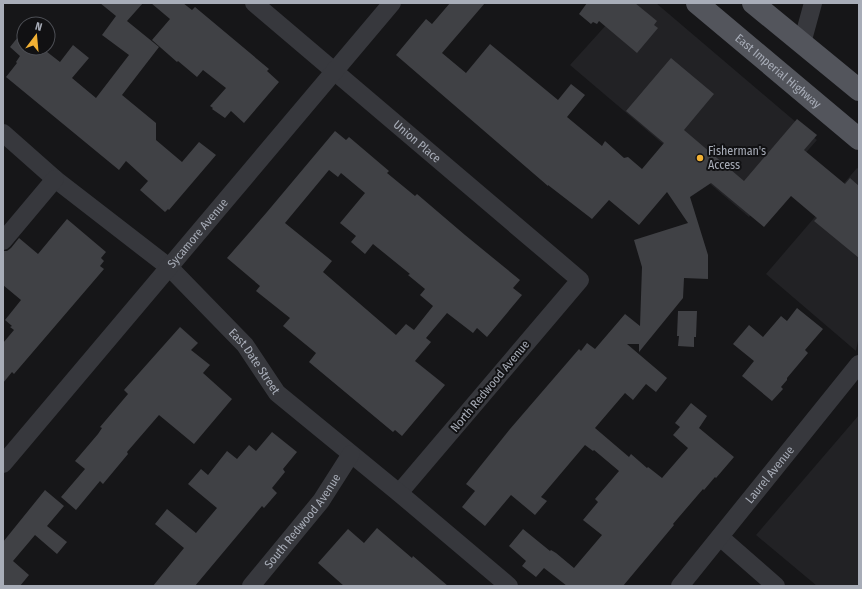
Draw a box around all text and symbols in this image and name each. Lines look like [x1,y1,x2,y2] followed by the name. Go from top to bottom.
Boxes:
[16,16,56,56] north arrow
[34,20,44,34] text: N
[732,31,825,112] street label: East Imperial Highway
[390,117,444,166] street label: Union Place
[708,144,766,172] place label: Fisherman's Access
[695,153,705,163] marker: Fisherman's Access
[165,196,231,271] street label: Sycamore Avenue
[226,326,283,397] street label: East Date Street
[448,337,532,435] street label: North Redwood Avenue
[743,443,797,506] street label: Laurel Avenue
[261,471,344,571] street label: South Redwood Avenue

